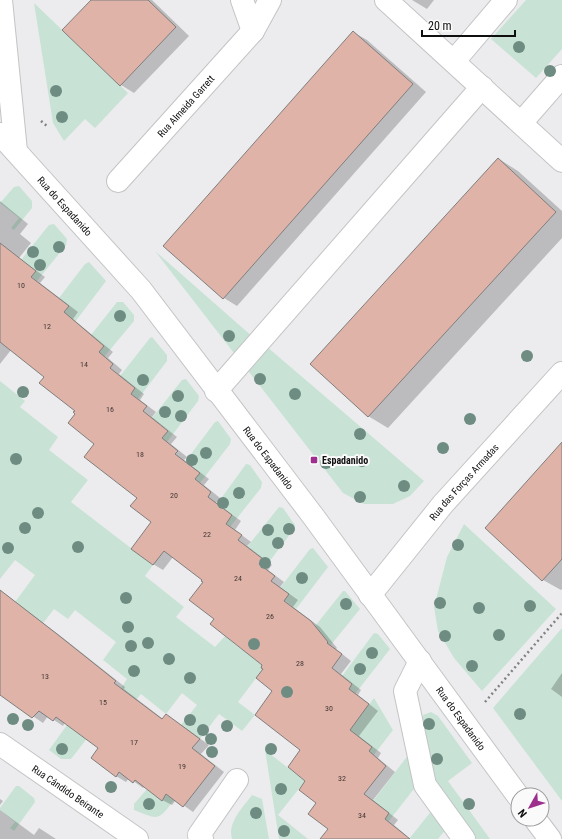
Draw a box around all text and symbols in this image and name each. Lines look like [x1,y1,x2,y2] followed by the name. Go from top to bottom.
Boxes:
[422,12,515,38] scale bar
[428,19,452,33] text: 20 m
[155,73,217,139] street label: Rua Almeida Garrett
[35,175,94,238] street label: Rua do Espadanido
[17,281,25,290] house number: 10
[43,322,51,331] house number: 12
[80,360,88,369] house number: 14
[106,405,114,414] house number: 16
[241,425,296,491] street label: Rua do Espadanido
[427,441,501,522] street label: Rua das Forças Armadas
[136,450,144,459] house number: 18
[309,455,319,465] marker: Espadanido
[322,455,368,466] place label: Espadanido
[170,491,178,500] house number: 20
[203,530,211,539] house number: 22
[234,574,242,583] house number: 24
[266,612,274,621] house number: 26
[296,659,304,668] house number: 28
[41,672,49,681] house number: 13
[434,685,488,752] street label: Rua do Espadanido
[99,698,107,707] house number: 15
[325,704,333,713] house number: 30
[130,738,138,747] house number: 17
[178,762,186,771] house number: 19
[30,763,106,821] street label: Rua Cândido Beirante
[338,774,346,783] house number: 32
[510,787,550,827] north arrow
[515,806,530,820] text: N
[358,811,366,820] house number: 34

